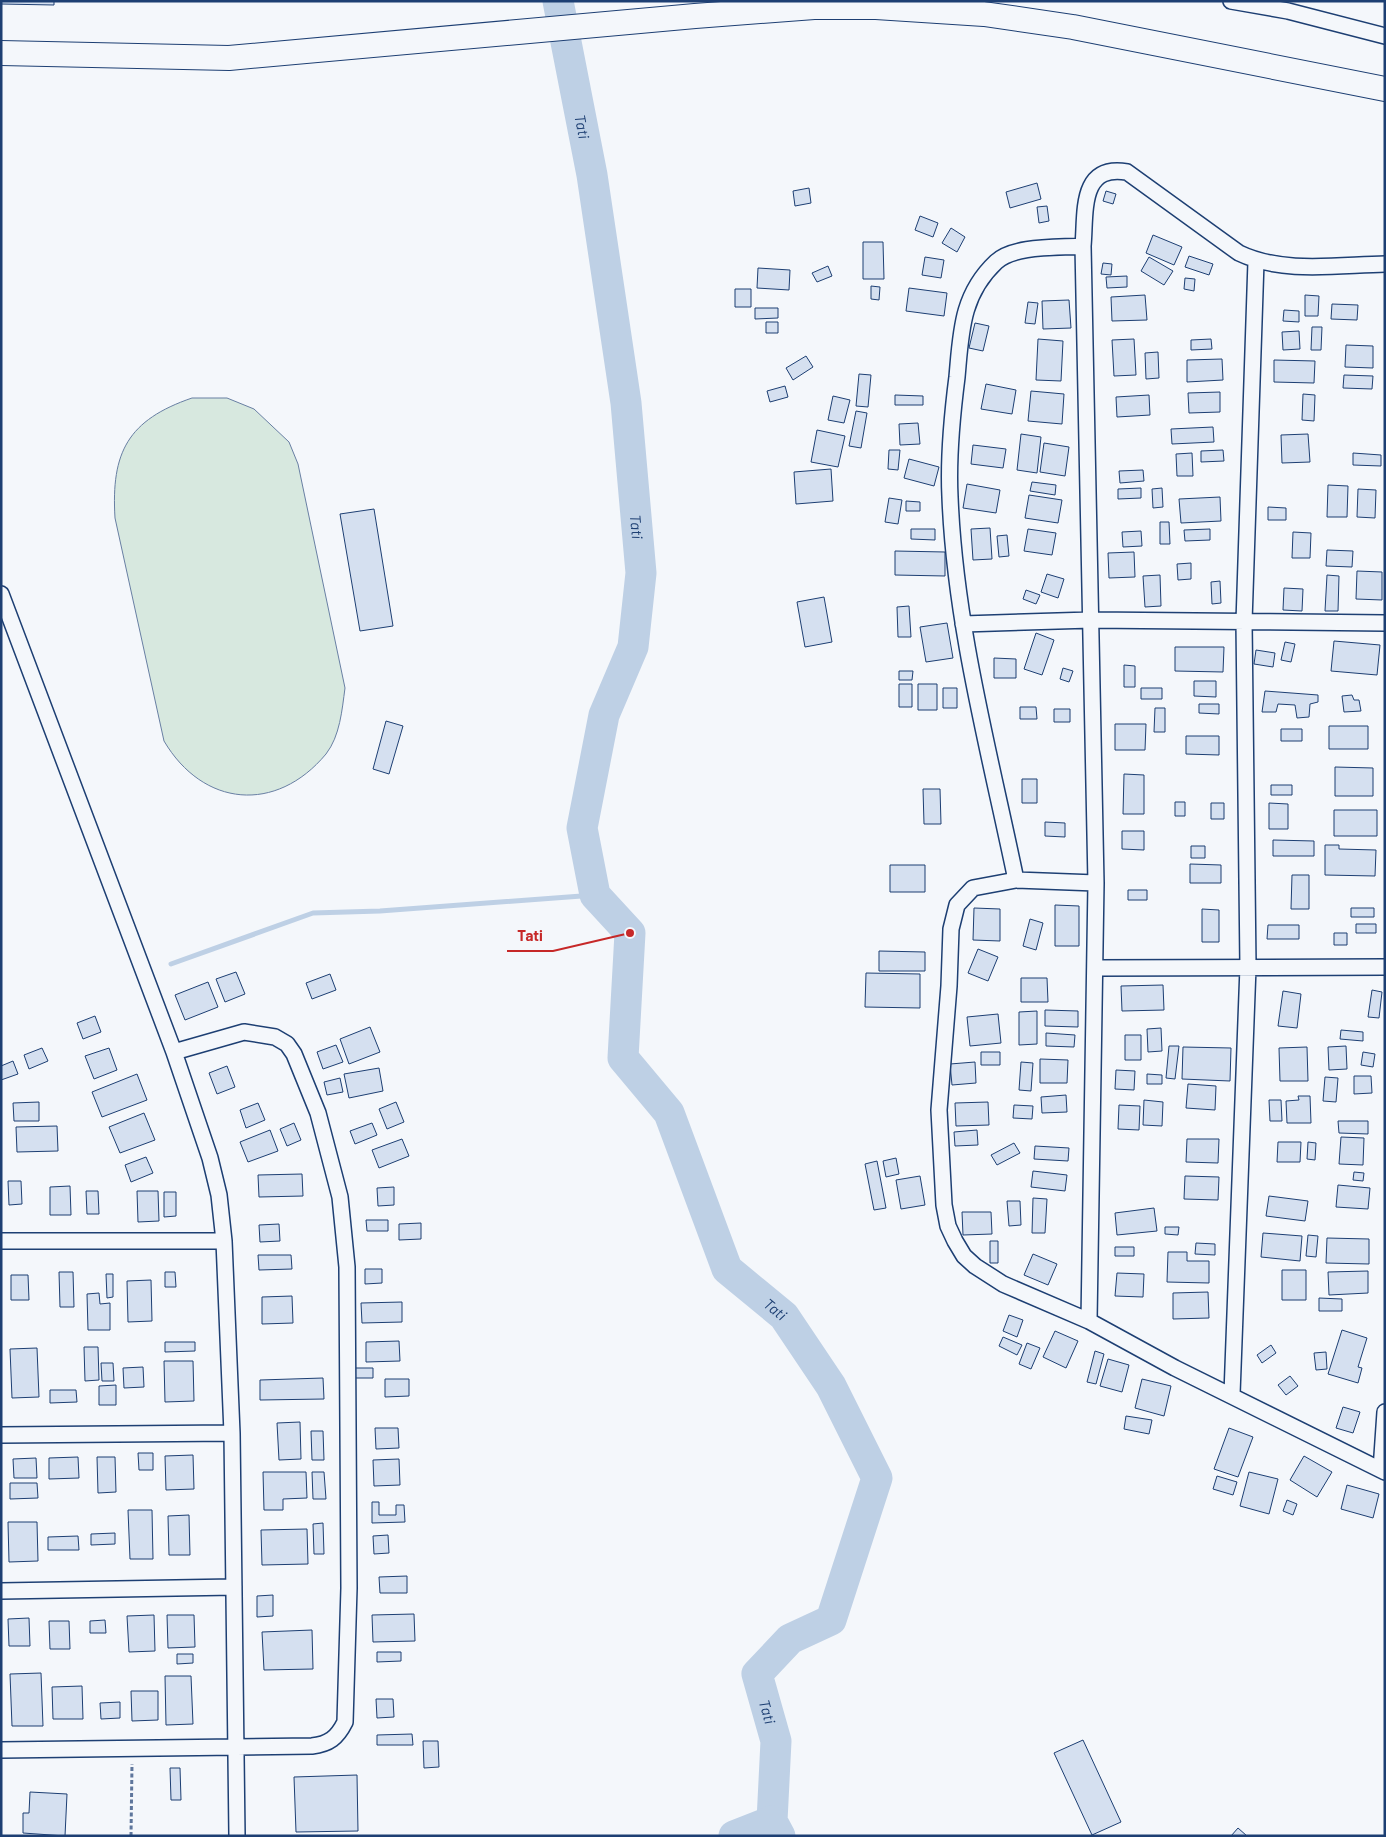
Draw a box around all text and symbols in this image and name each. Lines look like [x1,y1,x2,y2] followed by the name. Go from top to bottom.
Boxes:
[571,113,594,141] water label: Tati
[627,514,647,540] water label: Tati
[507,921,553,951] callout: Tati
[517,926,543,944] text: Tati
[760,1294,791,1324] water label: Tati
[756,1698,780,1726] water label: Tati

